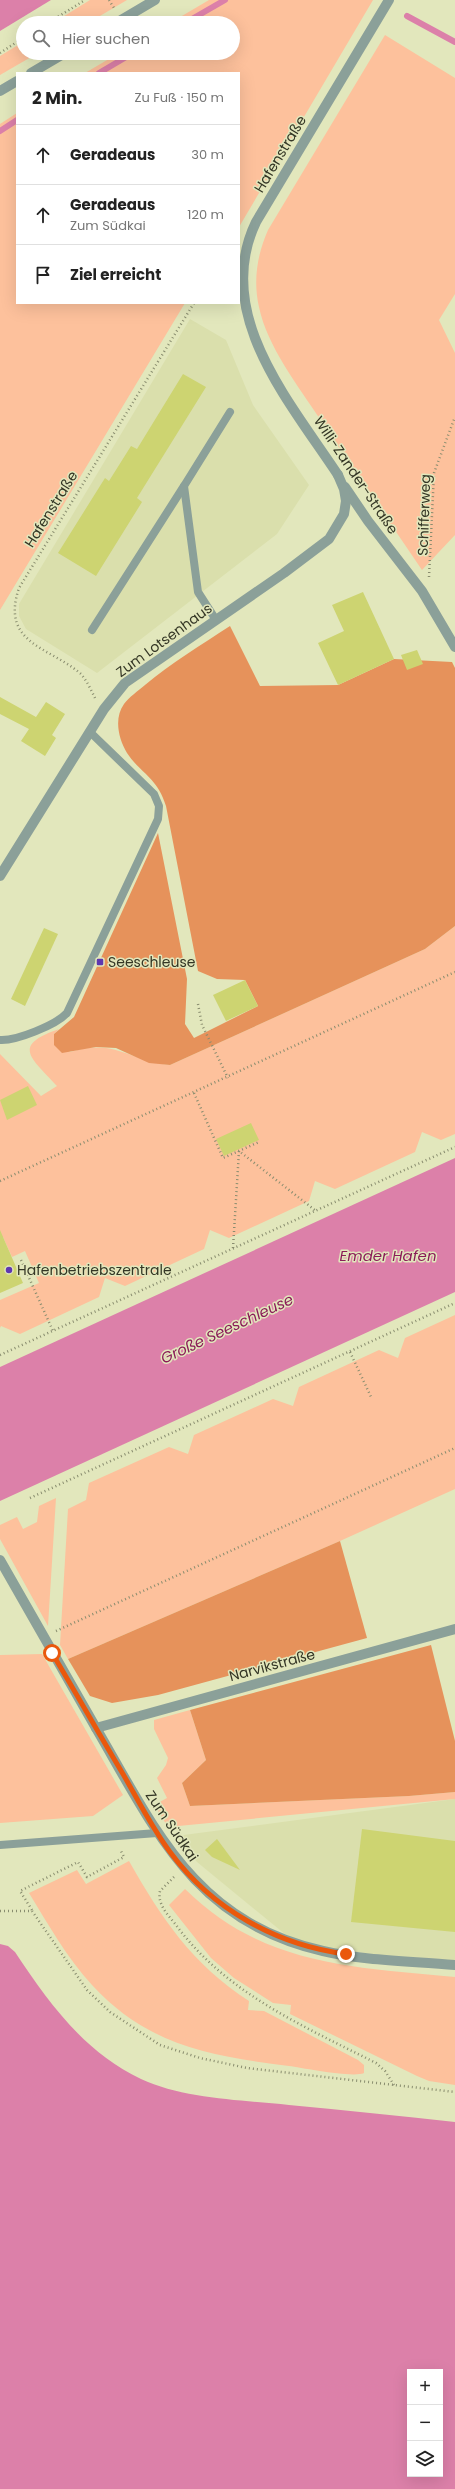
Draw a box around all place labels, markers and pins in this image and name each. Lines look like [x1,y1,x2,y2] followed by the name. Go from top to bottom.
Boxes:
[108,952,196,972] place label: Seeschleuse
[95,957,105,967] marker: Seeschleuse
[17,1260,172,1280] place label: Hafenbetriebszentrale
[4,1265,14,1275] marker: Hafenbetriebszentrale

